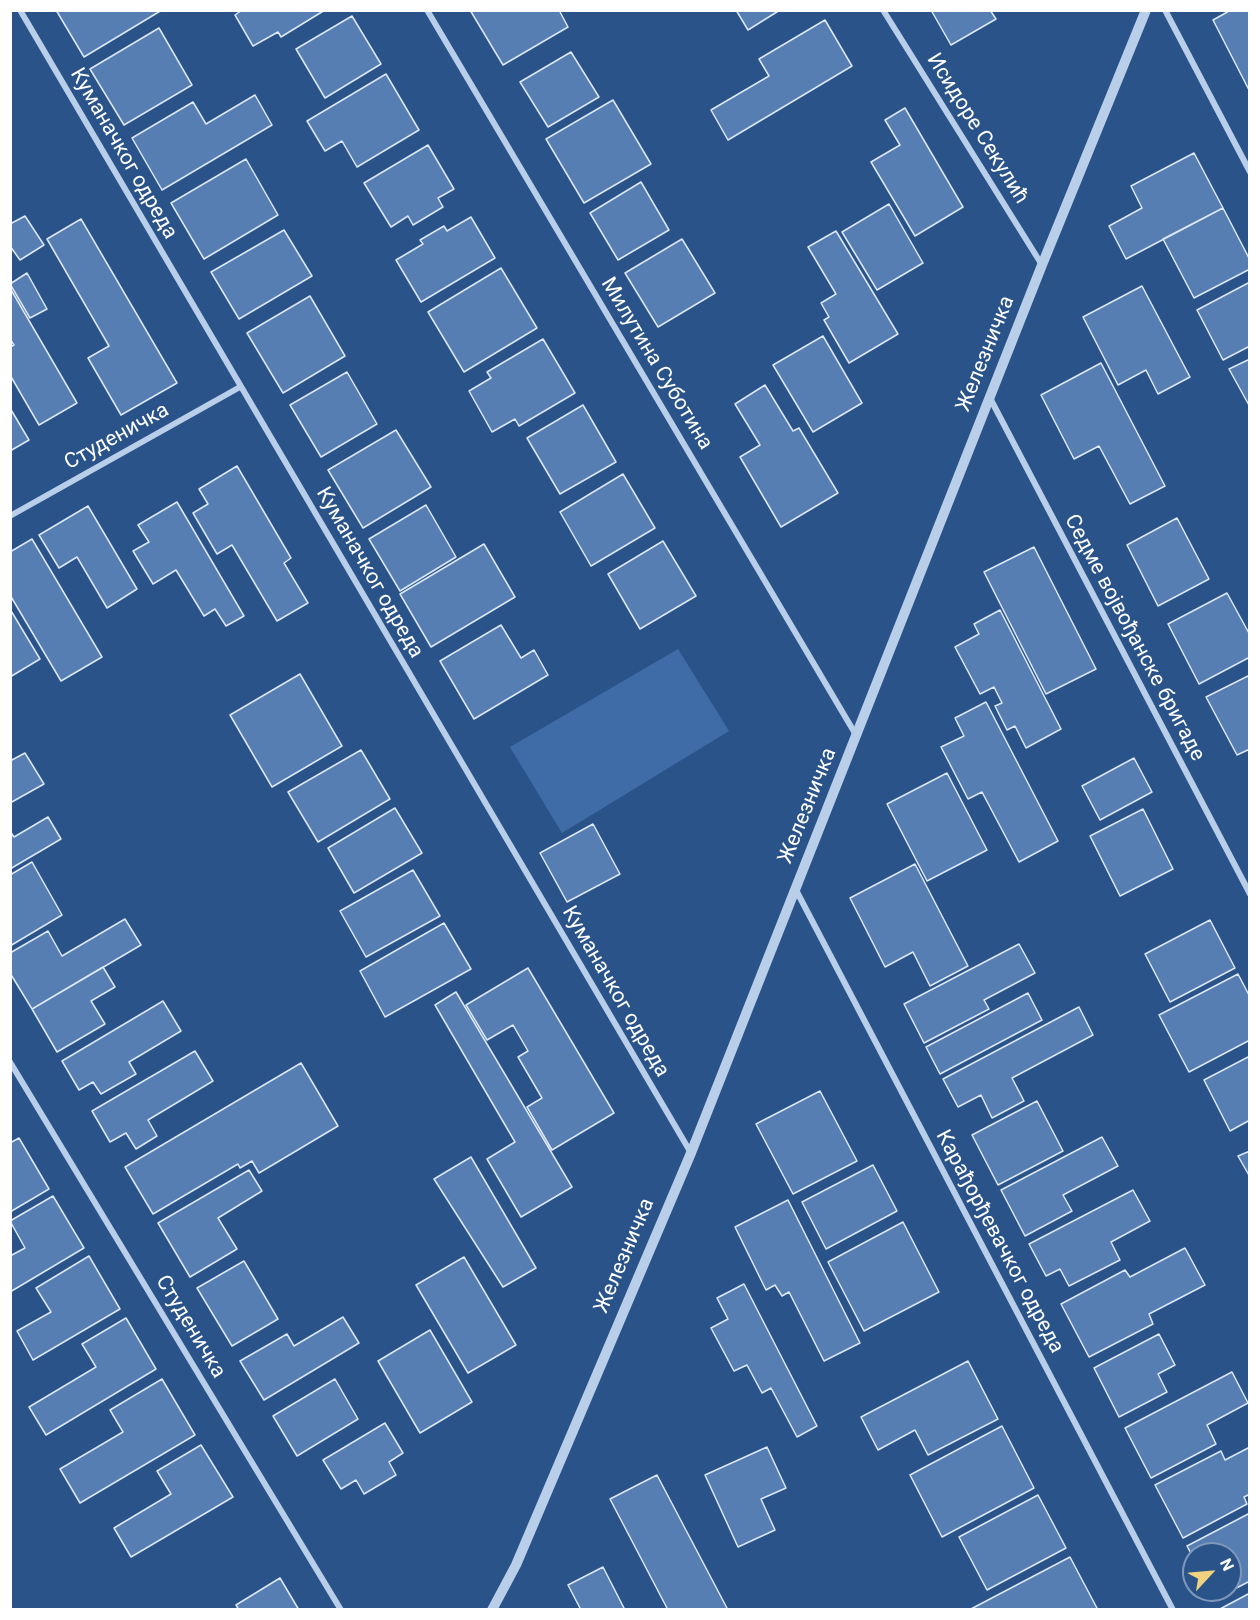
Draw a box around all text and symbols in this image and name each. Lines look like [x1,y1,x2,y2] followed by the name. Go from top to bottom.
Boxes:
[921,49,1033,209] street label: Исидоре Секулић
[64,64,182,244] street label: Куманачког одреда
[595,273,717,455] street label: Милутина Суботина
[951,293,1021,415] street label: Железничка
[60,398,174,476] street label: Студеничка
[310,483,428,663] street label: Куманачког одреда
[1058,510,1210,766] street label: Седме војвођанске бригаде
[773,745,843,867] street label: Железничка
[556,902,674,1082] street label: Куманачког одреда
[929,1126,1069,1358] street label: Карађорђевачког одреда
[590,1195,660,1317] street label: Железничка
[149,1271,231,1383] street label: Студеничка
[1182,1542,1242,1602] north arrow
[1216,1556,1238,1574] text: N

